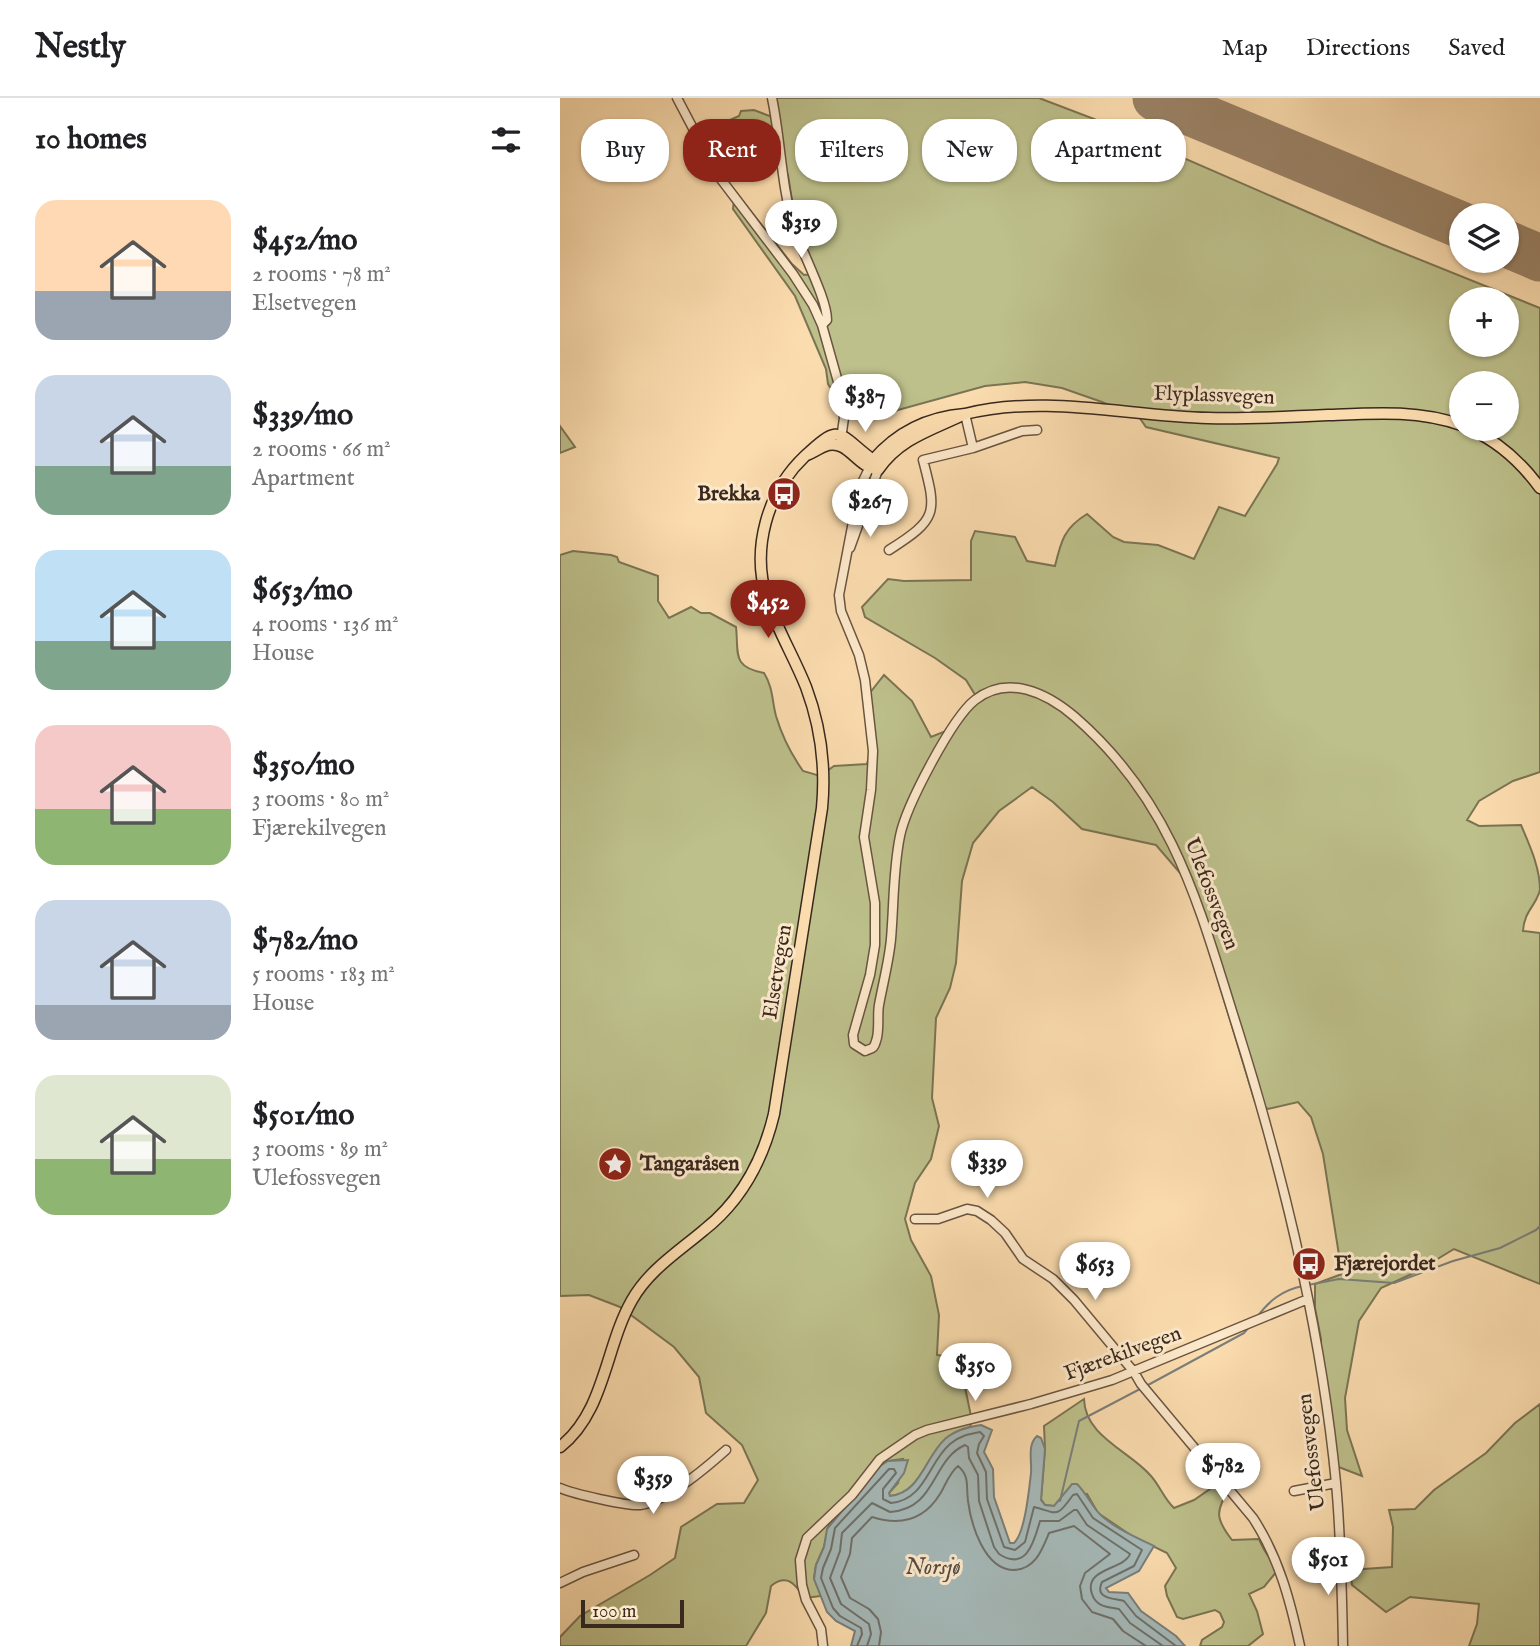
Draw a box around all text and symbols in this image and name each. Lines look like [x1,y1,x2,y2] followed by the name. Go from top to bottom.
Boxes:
[35,27,126,69] text: Nestly
[1222,33,1268,64] text: Map
[1306,33,1410,64] text: Directions
[1448,33,1505,64] text: Saved
[581,119,669,182] chip: Buy
[683,119,781,182] chip: Rent
[795,119,908,182] chip: Filters
[922,119,1017,182] chip: New
[1031,119,1186,182] chip: Apartment
[35,121,147,159] text: 10 homes
[487,121,525,159] icon: filters
[760,200,842,260] pin: $319
[1449,203,1519,441] map controls
[1449,203,1519,273] button: layers
[781,208,821,237] text: $319
[252,222,358,260] text: $452/mo
[91,228,175,312] icon: home
[252,260,391,289] text: 2 rooms · 78 m²
[1449,287,1519,357] button: +
[252,289,357,318] text: Elsetvegen
[1449,371,1519,441] button: −
[824,374,906,434] pin: $387
[1153,380,1275,412] street label: Flyplassvegen
[844,382,886,411] text: $387
[252,397,353,435] text: $339/mo
[91,403,175,487] icon: home
[252,435,391,464] text: 2 rooms · 66 m²
[252,464,355,493] text: Apartment
[765,475,803,513] bus stop icon: Brekka
[829,480,911,539] pin: $267
[697,481,761,508] place label: Brekka
[848,487,892,516] text: $267
[252,572,353,610] text: $653/mo
[91,578,175,662] icon: home
[727,580,809,640] pin: $452
[747,588,789,617] text: $452
[252,610,399,639] text: 4 rooms · 136 m²
[252,639,314,668] text: House
[252,747,355,785] text: $350/mo
[91,753,175,837] icon: home
[252,785,389,814] text: 3 rooms · 80 m²
[252,814,387,843] text: Fjærekilvegen
[1177,834,1245,954] street label: Ulefossvegen
[252,922,358,960] text: $782/mo
[757,923,799,1021] street label: Elsetvegen
[91,928,175,1012] icon: home
[252,960,395,989] text: 5 rooms · 183 m²
[252,989,314,1018] text: House
[252,1097,355,1135] text: $501/mo
[91,1103,175,1187] icon: home
[252,1135,388,1164] text: 3 rooms · 89 m²
[946,1140,1028,1200] pin: $339
[596,1145,634,1183] place icon: Tangaråsen
[967,1148,1007,1177] text: $339
[639,1151,739,1178] place label: Tangaråsen
[252,1164,381,1193] text: Ulefossvegen
[1054,1242,1136,1302] pin: $653
[1290,1245,1328,1283] bus stop icon: Fjærejordet
[1075,1250,1115,1279] text: $653
[1334,1251,1436,1278] place label: Fjærejordet
[1061,1320,1185,1388] street label: Fjærekilvegen
[934,1344,1016,1403] pin: $350
[955,1351,995,1380] text: $350
[1291,1392,1333,1512] street label: Ulefossvegen
[1182,1444,1264,1503] pin: $782
[1201,1451,1245,1480] text: $782
[612,1456,694,1516] pin: $359
[633,1464,673,1493] text: $359
[1287,1538,1369,1597] pin: $501
[1308,1545,1348,1574] text: $501
[905,1553,961,1582] water label: Norsjø
[581,1597,684,1629] scale bar
[592,1600,636,1624] text: 100 m

